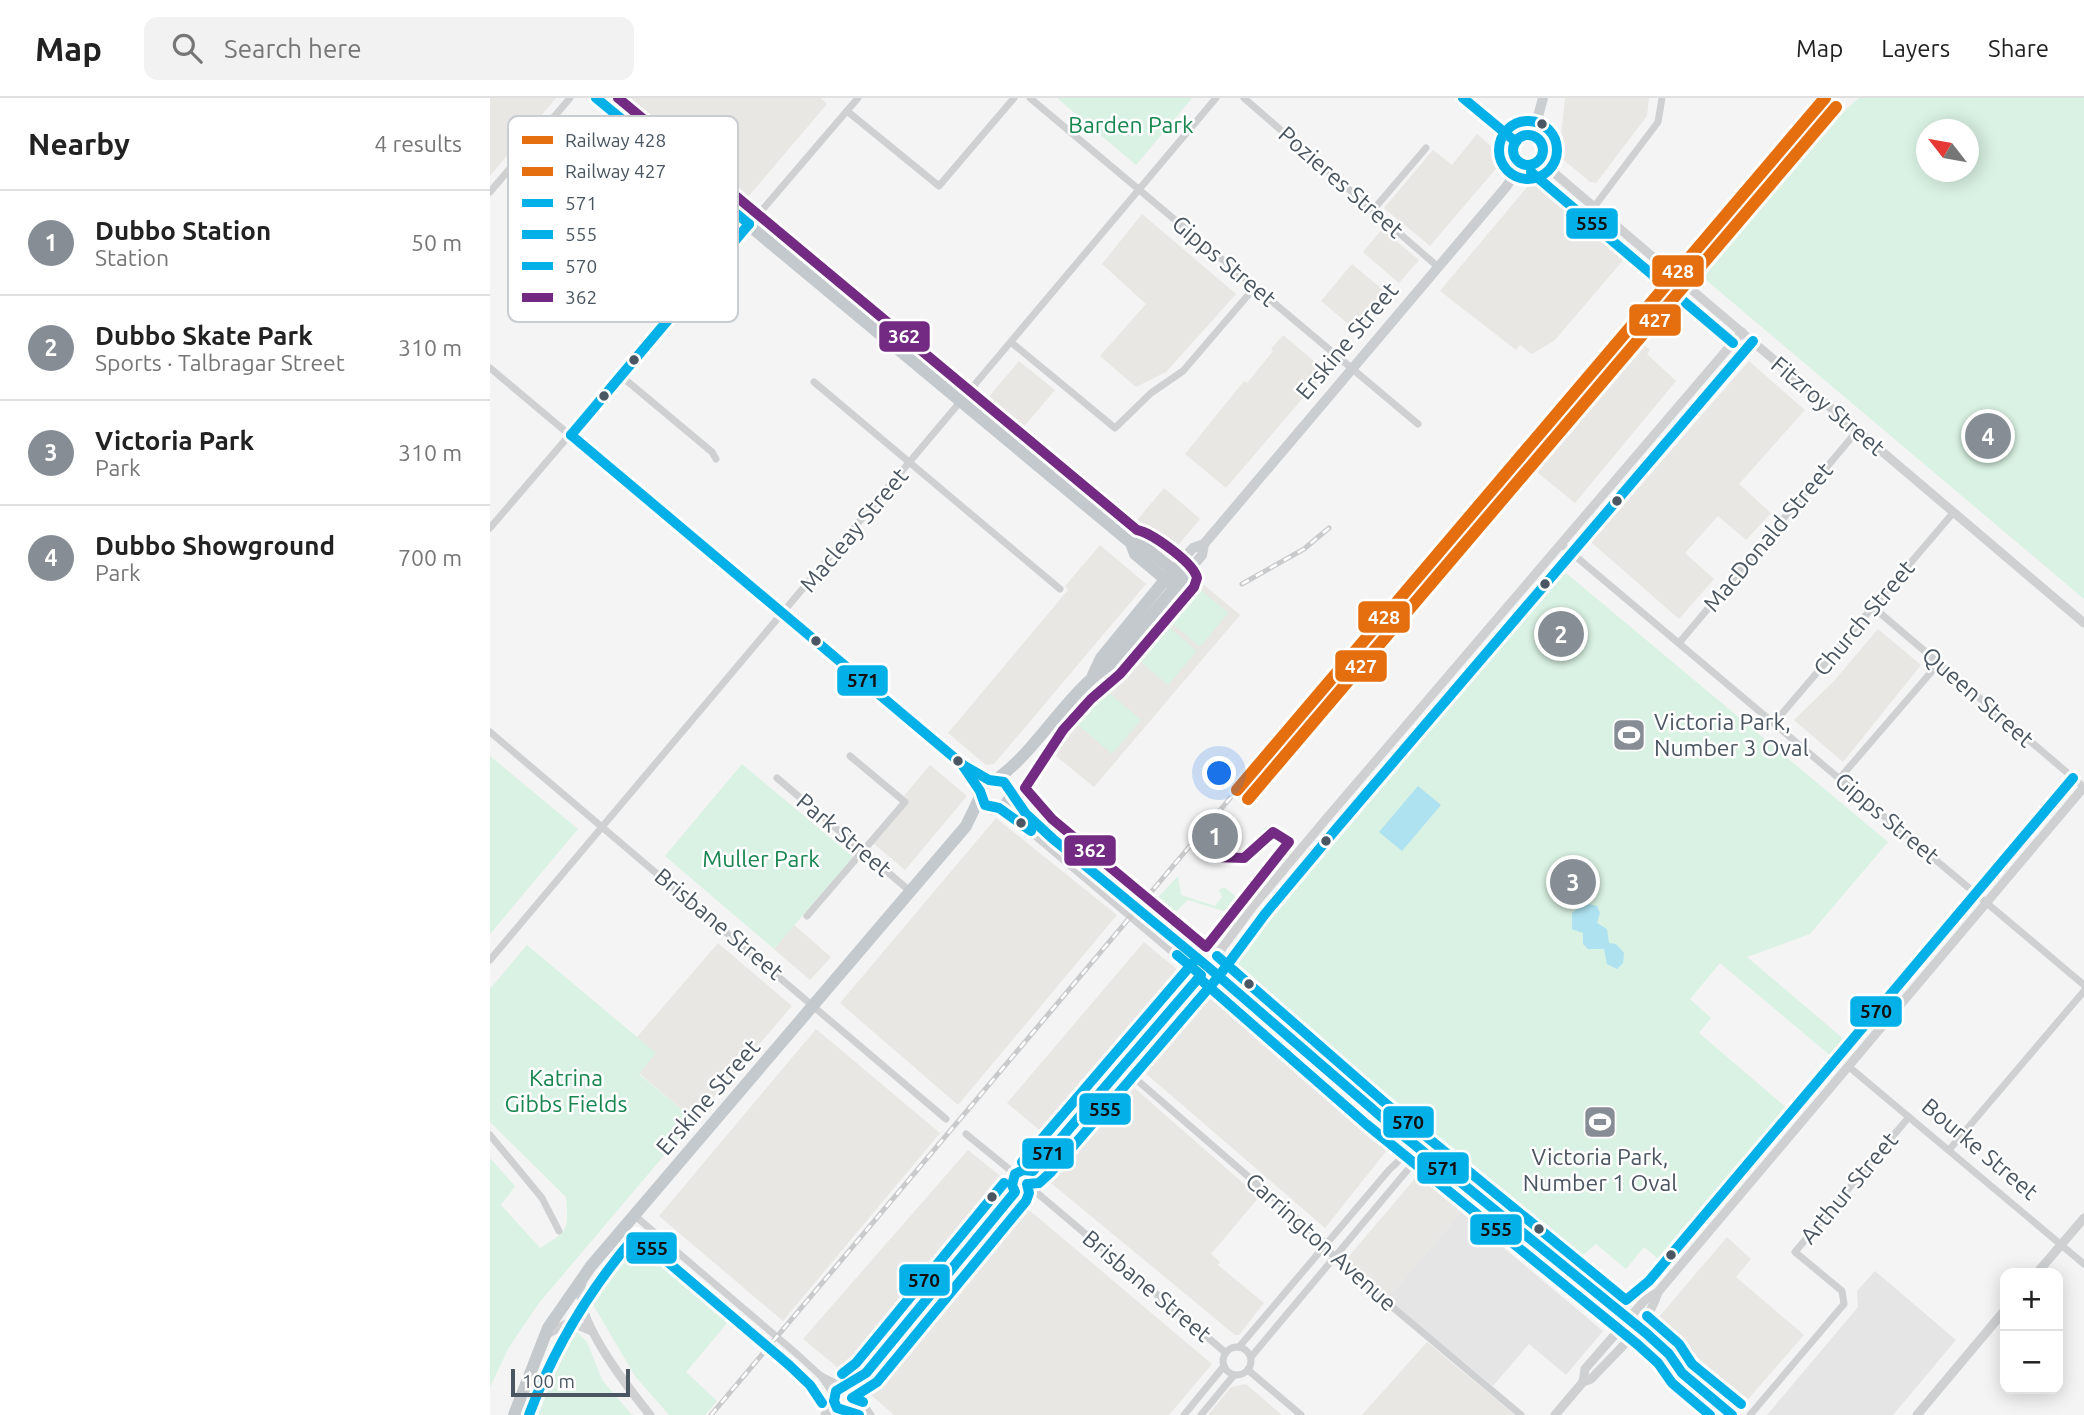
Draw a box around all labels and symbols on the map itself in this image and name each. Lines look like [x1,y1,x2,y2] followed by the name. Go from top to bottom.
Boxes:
[1068,112,1194,137] park label: Barden Park
[508,116,738,322] legend
[1535,117,1549,131] unlabelled marker
[1916,119,1979,182] north arrow
[1274,121,1409,242] street label: Pozieres Street
[565,129,666,151] text: Railway 428
[565,160,666,182] text: Railway 427
[565,192,597,214] text: 571
[1565,207,1619,240] line badge: 555
[1168,210,1281,311] street label: Gipps Street
[1576,212,1608,234] text: 555
[565,223,597,245] text: 555
[1651,254,1705,288] line badge: 428
[565,255,597,277] text: 570
[1662,260,1694,282] text: 428
[1291,277,1403,404] street label: Erskine Street
[565,286,597,308] text: 362
[1628,303,1682,337] line badge: 427
[1639,309,1671,331] text: 427
[878,320,931,353] line badge: 362
[888,325,920,347] text: 362
[1767,351,1890,460] street label: Fitzroy Street
[627,353,641,367] unlabelled marker
[597,389,611,403] unlabelled marker
[1965,410,2011,462] pin: 4
[1698,457,1837,616] street label: MacDonald Street
[795,463,913,597] street label: Macleay Street
[1610,494,1624,508] unlabelled marker
[1808,555,1919,680] street label: Church Street
[1538,577,1552,591] unlabelled marker
[1357,600,1411,634] line badge: 428
[1368,606,1400,628] text: 428
[1538,608,1584,660] pin: 2
[809,634,823,648] unlabelled marker
[1918,642,2039,752] street label: Queen Street
[1334,649,1388,683] line badge: 427
[1345,655,1377,677] text: 427
[836,664,889,697] line badge: 571
[847,669,879,691] text: 571
[1654,709,1809,760] place label: Victoria Park, Number 3 Oval
[1610,716,1648,754] sports icon: Victoria Park, Number 3 Oval
[951,754,965,768] unlabelled marker
[1202,756,1236,790] your location
[1831,767,1944,868] street label: Gipps Street
[792,788,896,881] street label: Park Street
[1192,810,1238,862] pin: 1
[1014,816,1028,830] unlabelled marker
[1063,834,1117,867] line badge: 362
[1319,834,1333,848] unlabelled marker
[1074,839,1106,861] text: 362
[702,846,820,871] park label: Muller Park
[1550,856,1596,908] pin: 3
[650,863,788,984] street label: Brisbane Street
[1242,977,1256,991] unlabelled marker
[1849,995,1903,1028] line badge: 570
[1860,1000,1892,1022] text: 570
[651,1034,764,1159] street label: Erskine Street
[505,1065,627,1116] park label: Katrina Gibbs Fields
[1078,1092,1132,1126] line badge: 555
[1917,1093,2043,1204] street label: Bourke Street
[1089,1098,1121,1120] text: 555
[1581,1103,1619,1141] sports icon: Victoria Park, Number 1 Oval
[1382,1105,1435,1139] line badge: 570
[1392,1111,1424,1133] text: 570
[1795,1127,1902,1248] street label: Arthur Street
[1021,1137,1075,1170] line badge: 571
[1032,1142,1064,1164] text: 571
[1523,1144,1677,1195] place label: Victoria Park, Number 1 Oval
[1416,1151,1470,1185] line badge: 571
[1427,1157,1459,1179] text: 571
[1241,1168,1402,1316] street label: Carrington Avenue
[985,1190,999,1204] unlabelled marker
[1469,1213,1523,1246] line badge: 555
[1480,1218,1512,1240] text: 555
[1532,1222,1546,1236] unlabelled marker
[1078,1225,1216,1346] street label: Brisbane Street
[625,1231,678,1265] line badge: 555
[636,1237,668,1259] text: 555
[1664,1248,1678,1262] unlabelled marker
[898,1263,951,1297] line badge: 570
[908,1269,940,1291] text: 570
[511,1366,630,1398] scale bar

